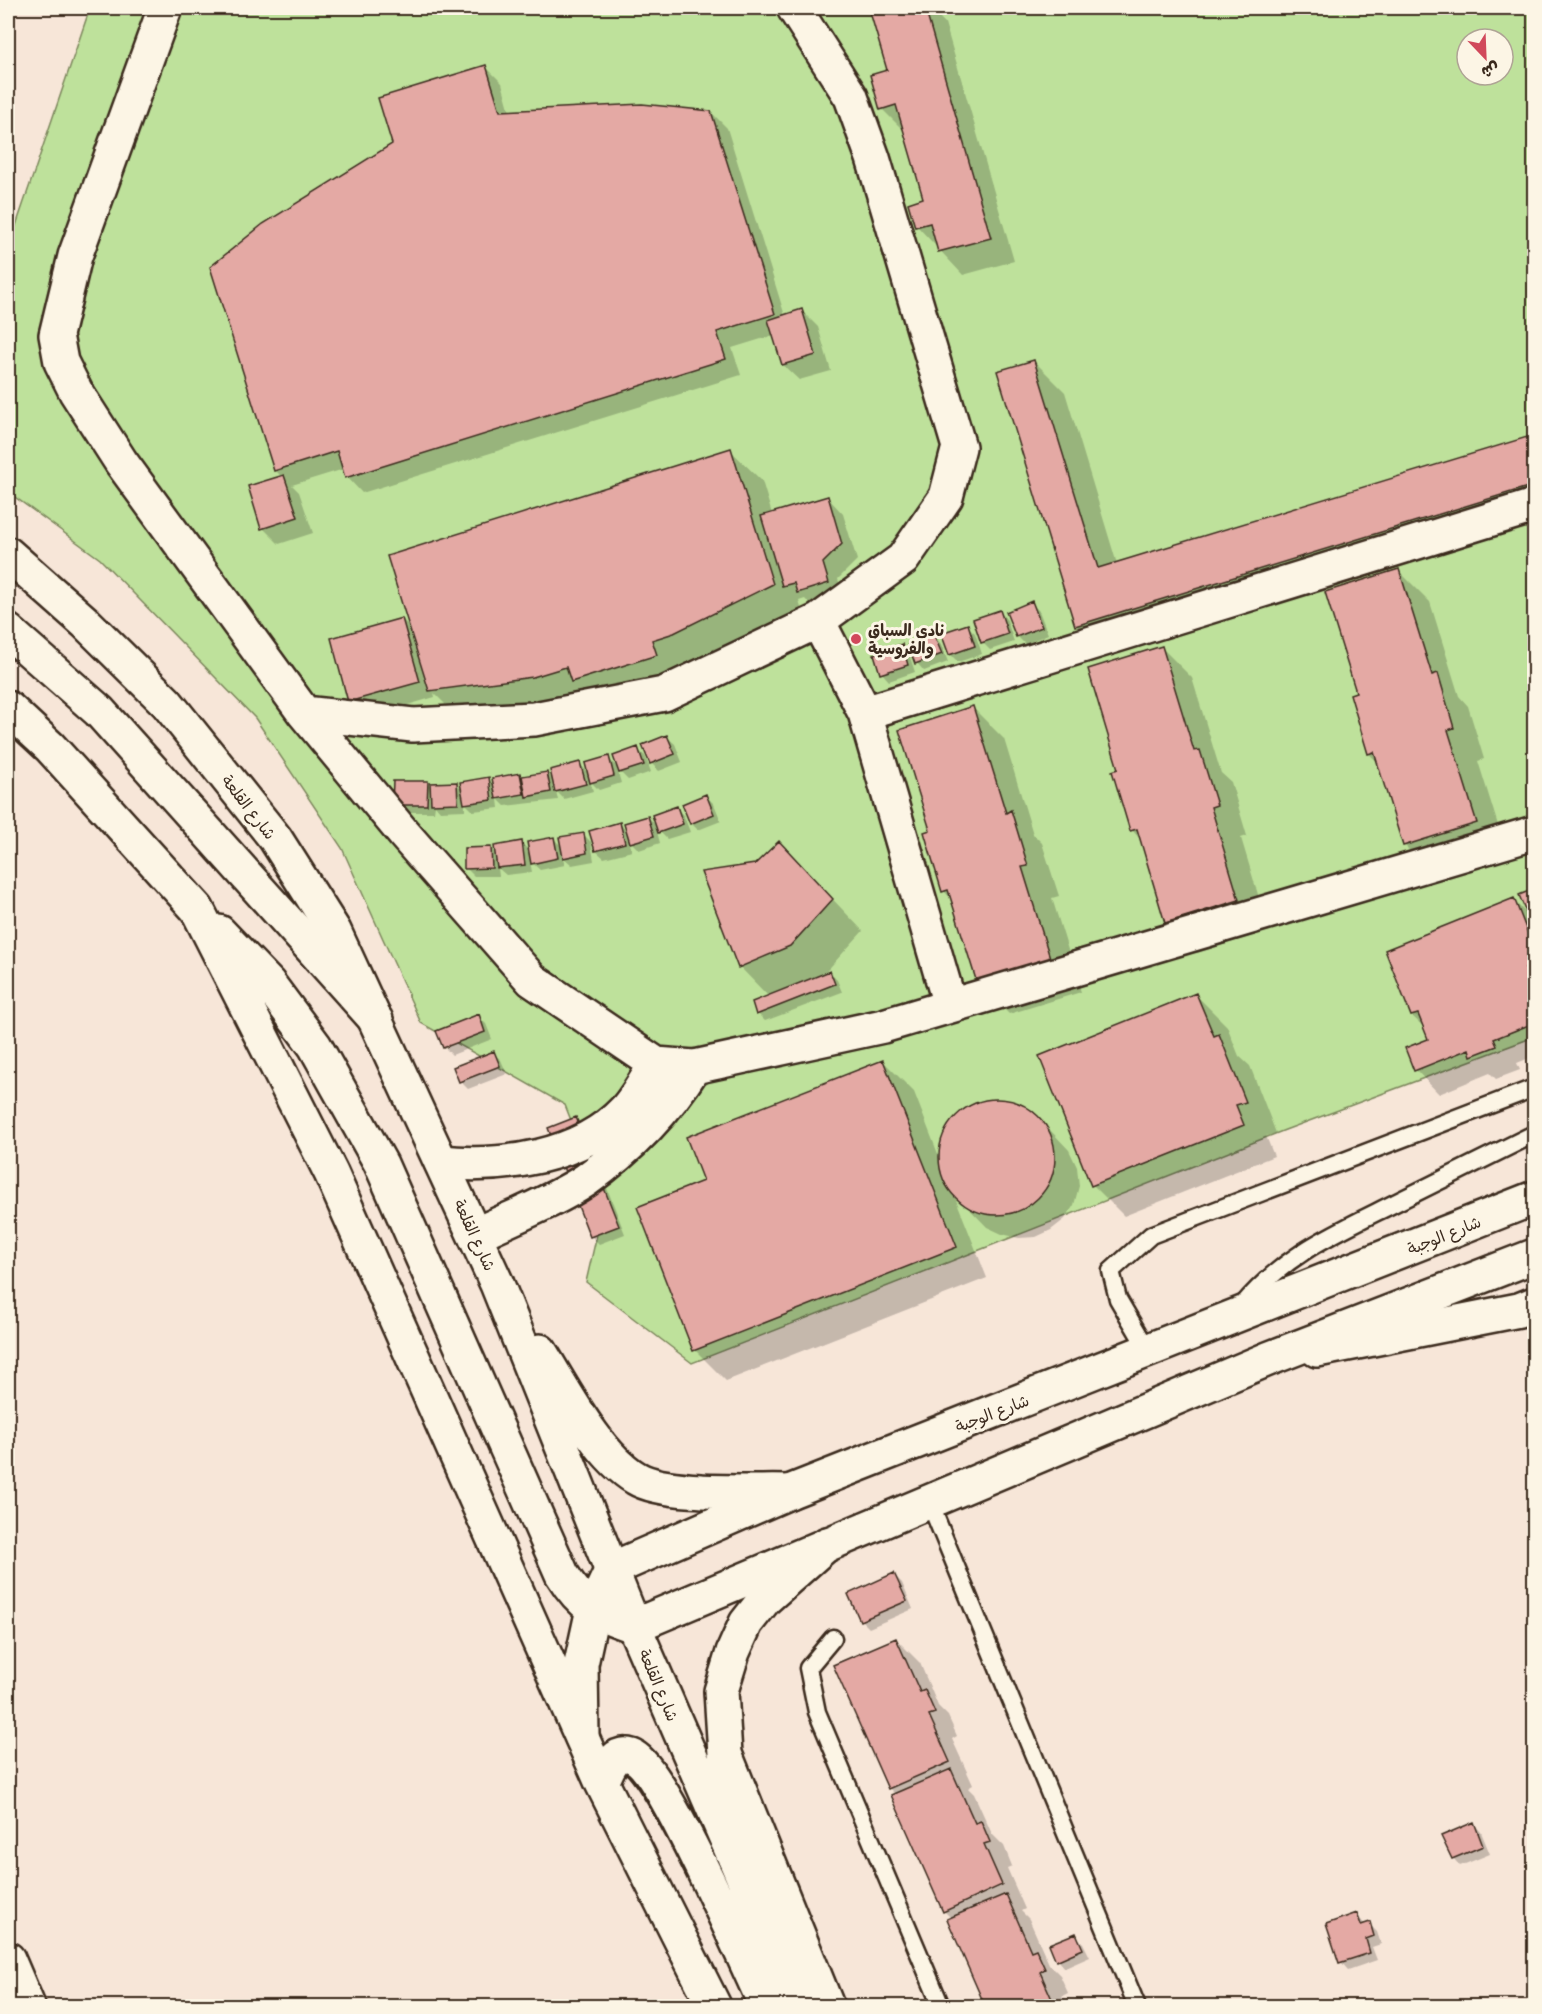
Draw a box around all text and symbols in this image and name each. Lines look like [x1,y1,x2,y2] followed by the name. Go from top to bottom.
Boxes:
[1455,27,1515,87] north arrow
[1477,54,1504,87] text: ش
[868,616,944,663] place label: نادي السباق والفروسية
[849,632,863,646] marker: نادي السباق والفروسية
[214,768,284,846] street label: شارع القلعة
[445,1194,504,1276] street label: شارع القلعة
[1403,1207,1486,1263] street label: شارع الوجبة
[951,1386,1034,1441] street label: شارع الوجبة
[630,1644,687,1726] street label: شارع القلعة

